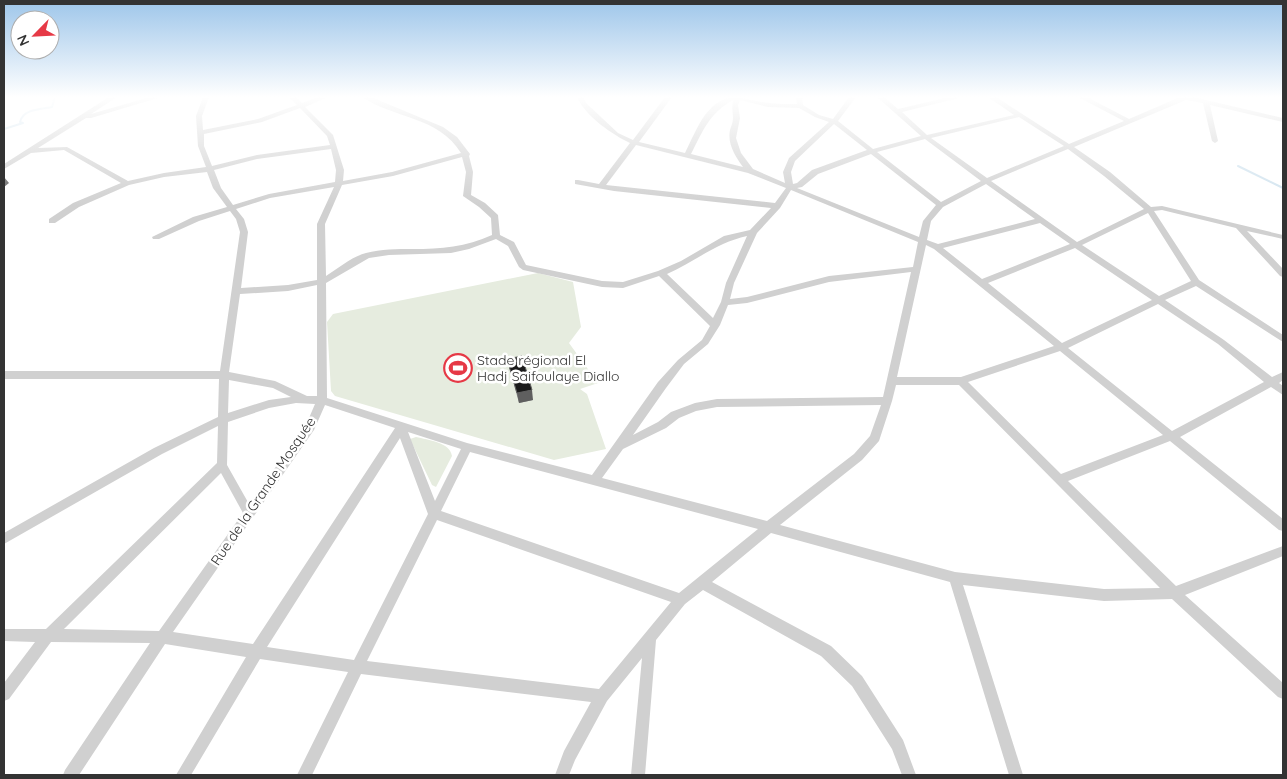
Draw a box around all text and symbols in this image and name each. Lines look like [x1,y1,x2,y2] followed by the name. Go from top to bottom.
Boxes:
[10,10,60,60] north arrow
[13,32,33,49] text: N
[477,351,620,385] place label: Stade régional El Hadj Saifoulaye Diallo
[443,353,473,383] sports icon: Stade régional El Hadj Saifoulaye Diallo
[207,413,320,569] street label: Rue de la Grande Mosquée

